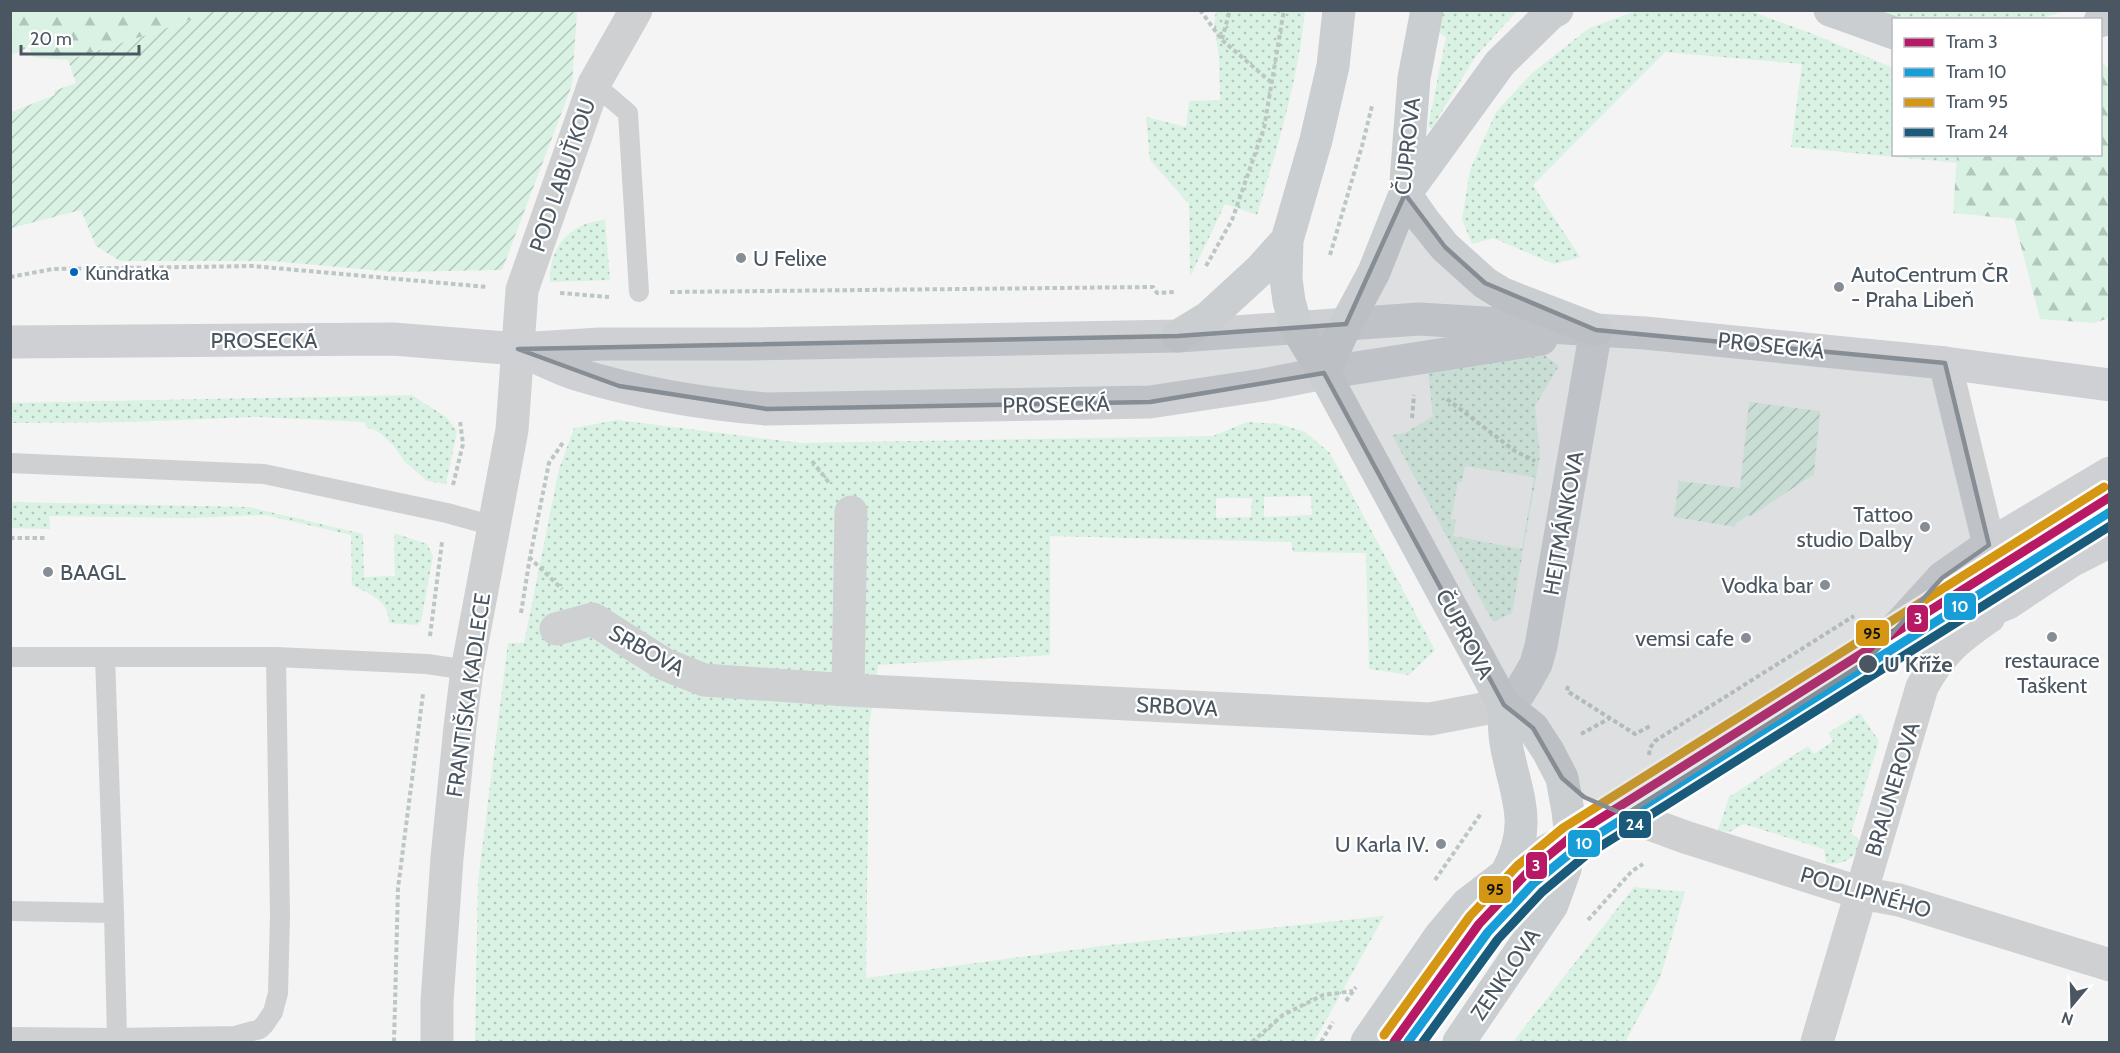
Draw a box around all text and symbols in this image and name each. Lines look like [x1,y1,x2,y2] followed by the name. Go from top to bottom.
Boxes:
[21,18,140,56] scale bar
[1892,18,2102,156] legend
[30,28,72,50] text: 20 m
[1946,31,1998,53] text: Tram 3
[1946,61,2006,83] text: Tram 10
[1946,91,2008,113] text: Tram 95
[524,95,601,255] street label: POD LABUŤKOU
[1389,96,1426,196] street label: ČUPROVA
[1946,121,2008,143] text: Tram 24
[753,245,827,272] place label: U Felixe
[734,251,748,265] marker: U Felixe
[85,261,170,285] place label: Kundratka
[1851,261,2009,313] place label: AutoCentrum ČR - Praha Libeň
[68,266,80,278] marker: Kundratka
[1832,280,1846,294] marker: AutoCentrum ČR - Praha Libeň
[1716,326,1826,365] street label: PROSECKÁ
[210,327,318,354] street label: PROSECKÁ
[1002,390,1110,419] street label: PROSECKÁ
[1538,449,1590,597] street label: HEJTMÁNKOVA
[1796,501,1913,553] place label: Tattoo studio Dalby
[1918,520,1932,534] marker: Tattoo studio Dalby
[60,559,126,586] place label: BAAGL
[41,565,55,579] marker: BAAGL
[1722,572,1813,599] place label: Vodka bar
[1818,578,1832,592] marker: Vodka bar
[1430,585,1500,684] street label: ČUPROVA
[441,591,496,799] street label: FRANTIŠKA KADLECE
[1943,592,1977,621] line badge: 10
[1951,597,1969,616] text: 10
[1906,604,1929,633] line badge: 3
[1914,609,1922,628] text: 3
[604,619,689,682] street label: SRBOVA
[1855,619,1890,647] line badge: 95
[1863,624,1881,643] text: 95
[1635,625,1734,652] place label: vemsi cafe
[2045,630,2059,644] marker: restaurace Taškent
[1739,631,1753,645] marker: vemsi cafe
[2005,647,2100,699] place label: restaurace Taškent
[1884,651,1953,678] place label: U Kříže
[1857,653,1879,675] marker: U Kříže
[1135,691,1219,722] street label: SRBOVA
[1859,718,1926,860] street label: BRAUNEROVA
[1618,810,1652,839] line badge: 24
[1626,815,1644,834] text: 24
[1567,829,1601,858] line badge: 10
[1335,831,1429,858] place label: U Karla IV.
[1575,834,1593,853] text: 10
[1434,837,1448,851] marker: U Karla IV.
[1525,851,1548,880] line badge: 3
[1532,856,1540,875] text: 3
[1797,861,1934,924] street label: PODLIPNÉHO
[1478,875,1512,904] line badge: 95
[1486,880,1504,899] text: 95
[1465,923,1546,1025] street label: ZENKLOVA
[2042,975,2102,1035] north arrow
[2059,1008,2076,1030] text: N

